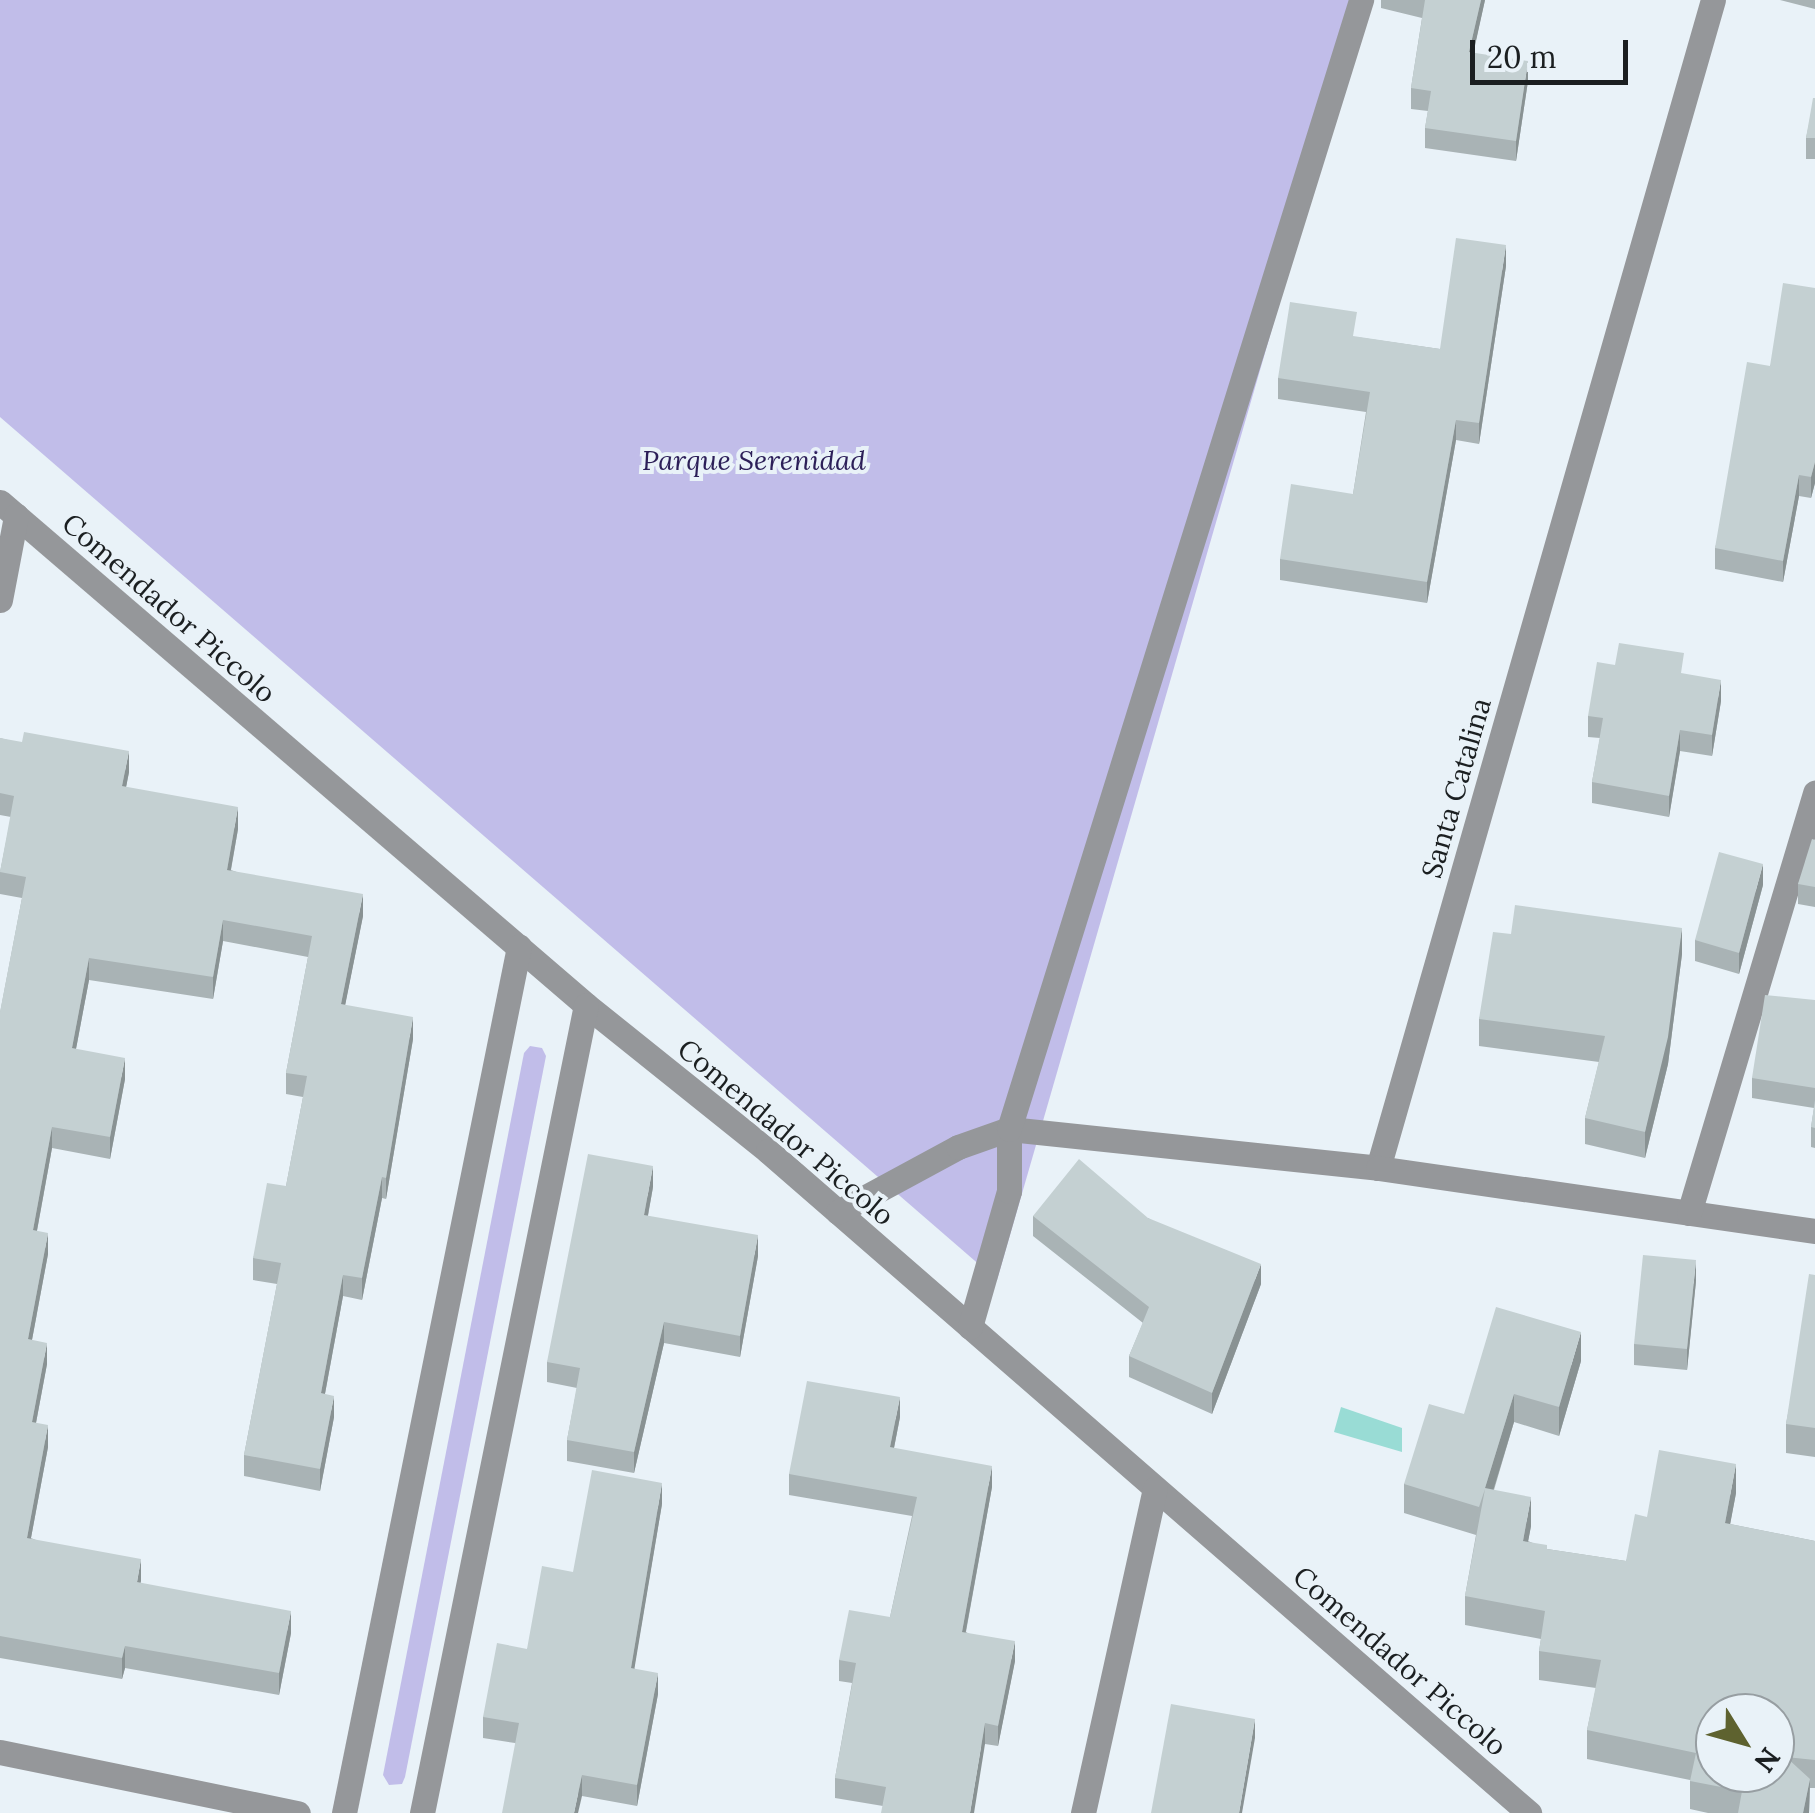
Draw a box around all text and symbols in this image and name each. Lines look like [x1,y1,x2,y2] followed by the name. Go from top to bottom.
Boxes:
[1475,20,1632,82] scale bar
[1487,38,1556,76] text: 20 m
[642,443,866,477] park label: Parque Serenidad
[55,506,283,710] street label: Comendador Piccolo
[1414,694,1498,882] street label: Santa Catalina
[671,1032,901,1232] street label: Comendador Piccolo
[1286,1559,1514,1763] street label: Comendador Piccolo
[1695,1693,1795,1793] north arrow
[1746,1740,1788,1779] text: N

